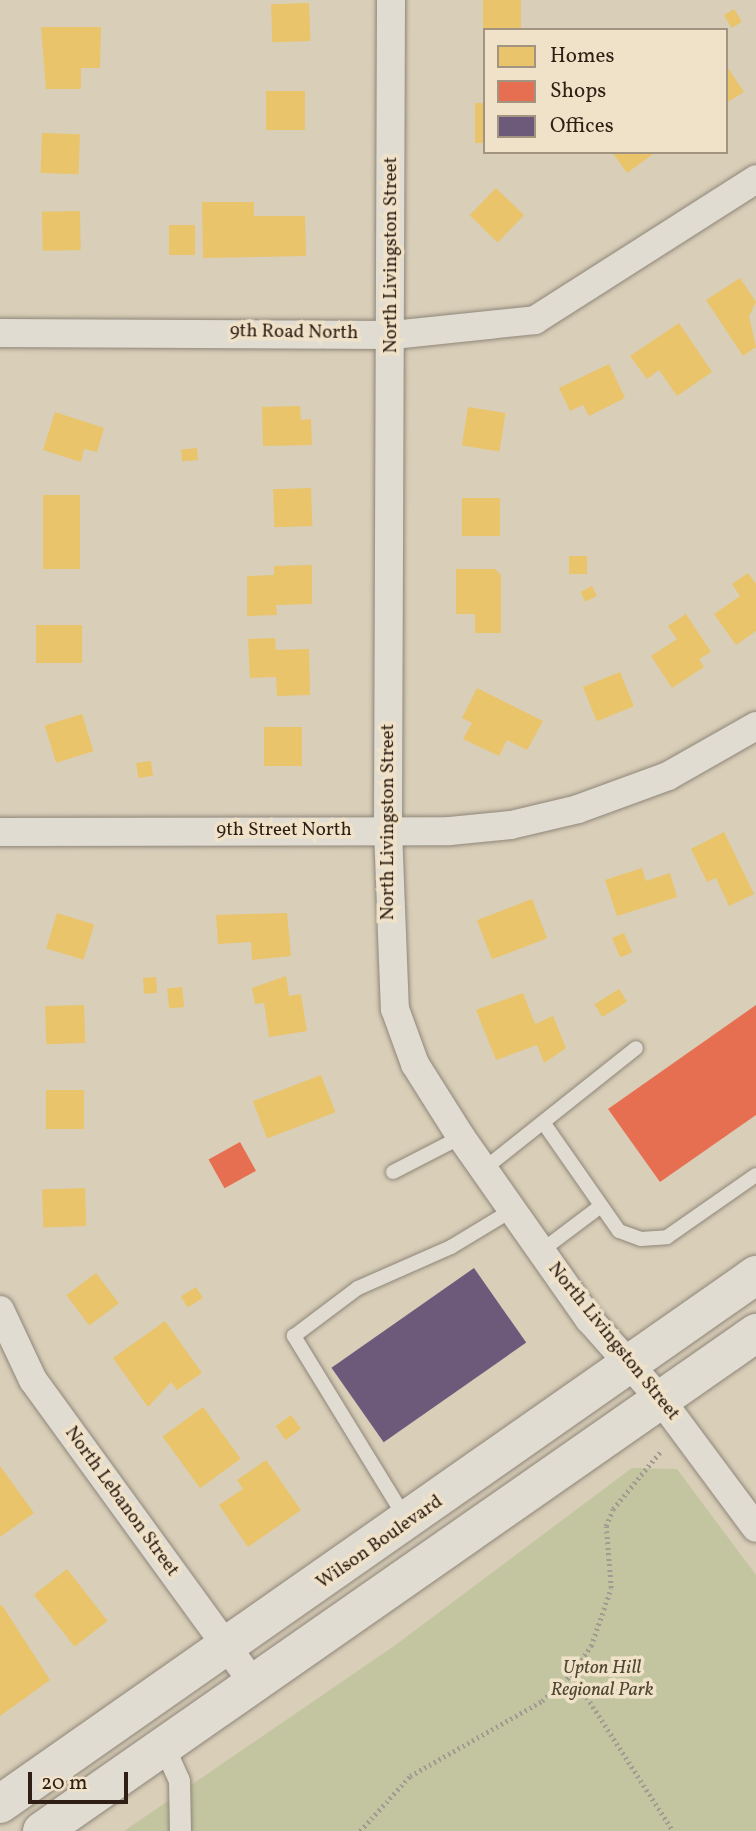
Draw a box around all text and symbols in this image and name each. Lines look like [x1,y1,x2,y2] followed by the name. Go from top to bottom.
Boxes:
[483,28,728,154] legend
[550,42,615,71] text: Homes
[550,77,606,106] text: Shops
[550,112,614,141] text: Offices
[381,157,403,353] street label: North Livingston Street
[230,320,358,346] street label: 9th Road North
[378,724,400,920] street label: North Livingston Street
[216,820,352,842] street label: 9th Street North
[542,1258,684,1426] street label: North Livingston Street
[59,1423,183,1581] street label: North Lebanon Street
[313,1491,447,1595] street label: Wilson Boulevard
[550,1658,654,1702] park label: Upton Hill Regional Park
[32,1758,131,1802] scale bar
[41,1769,87,1798] text: 20 m

